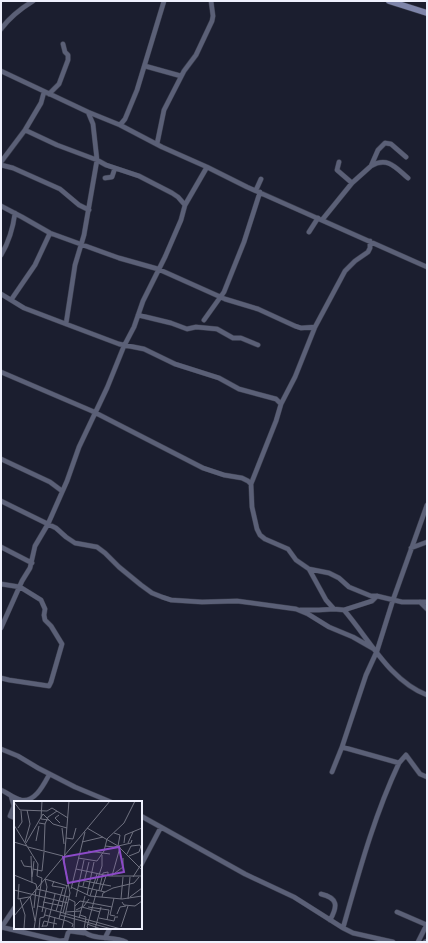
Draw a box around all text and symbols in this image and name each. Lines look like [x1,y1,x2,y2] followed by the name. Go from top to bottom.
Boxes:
[14,801,142,929] inset map

